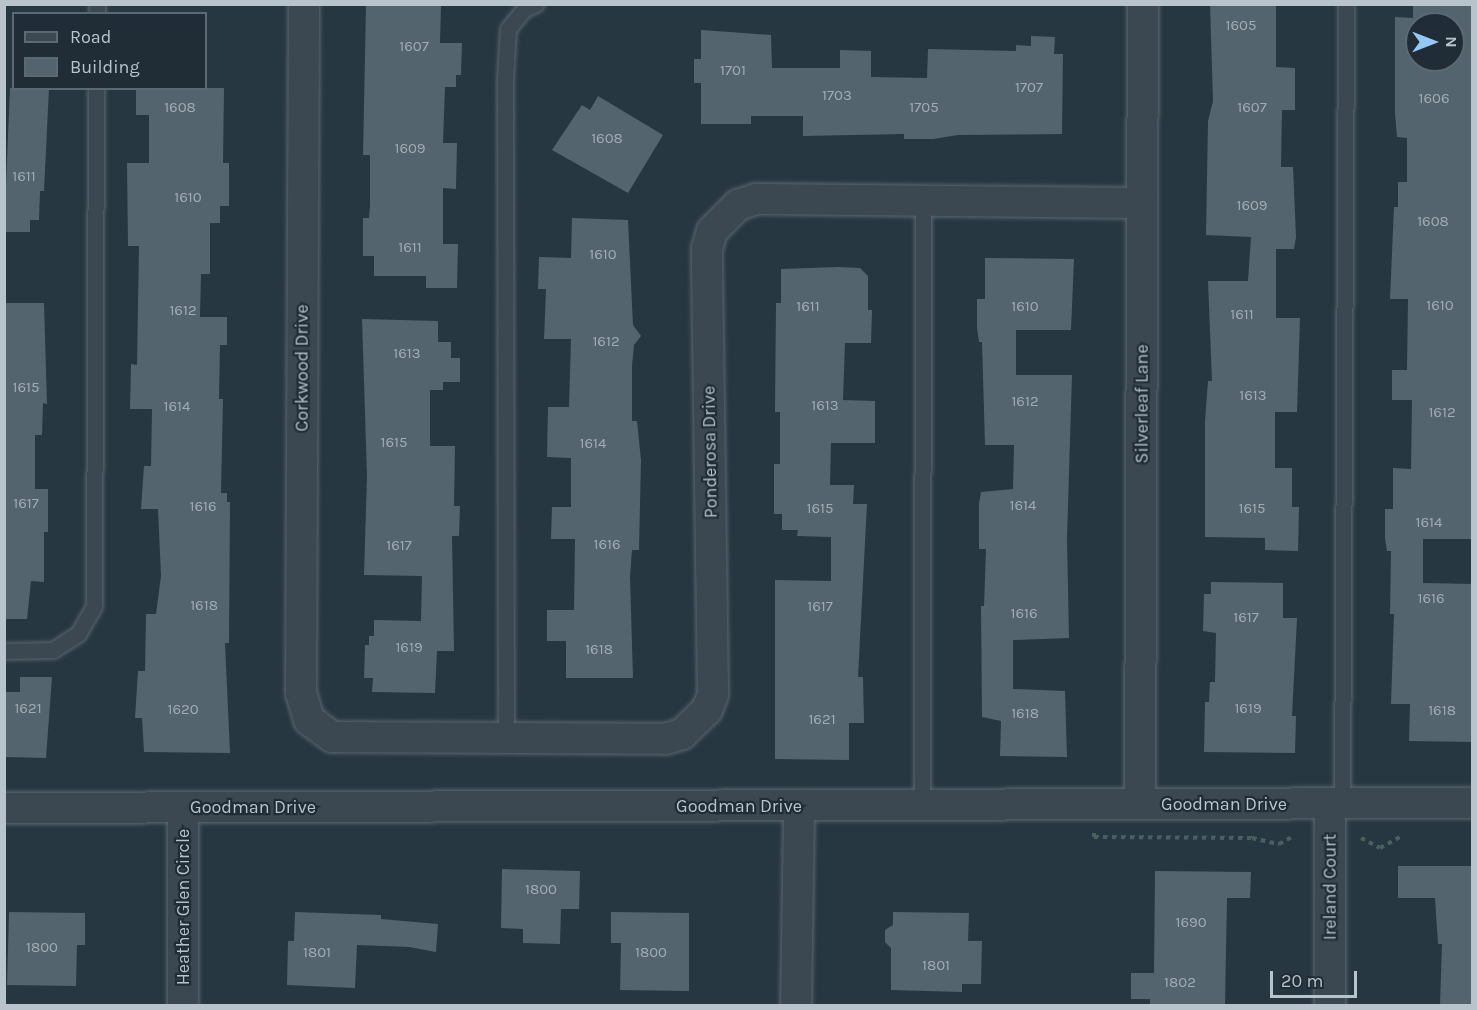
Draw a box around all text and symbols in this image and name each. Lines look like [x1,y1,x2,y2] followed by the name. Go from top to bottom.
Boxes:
[12,12,207,90] legend
[1405,12,1465,72] north arrow
[1226,17,1256,35] house number: 1605
[70,26,111,48] text: Road
[1442,36,1461,48] text: N
[399,38,429,56] house number: 1607
[70,56,140,78] text: Building
[720,62,746,80] house number: 1701
[1015,79,1043,97] house number: 1707
[822,87,852,105] house number: 1703
[1418,90,1450,108] house number: 1606
[164,99,196,117] house number: 1608
[909,99,939,117] house number: 1705
[1237,99,1267,117] house number: 1607
[591,130,623,148] house number: 1608
[394,140,426,158] house number: 1609
[12,168,36,186] house number: 1611
[174,189,202,207] house number: 1610
[1236,197,1268,215] house number: 1609
[1417,213,1449,231] house number: 1608
[398,239,422,257] house number: 1611
[589,246,617,264] house number: 1610
[1426,297,1454,315] house number: 1610
[796,298,820,316] house number: 1611
[1011,298,1039,316] house number: 1610
[169,302,197,320] house number: 1612
[291,304,313,432] street label: Corkwood Drive
[1230,306,1254,324] house number: 1611
[592,333,620,351] house number: 1612
[1131,344,1153,464] street label: Silverleaf Lane
[393,345,421,363] house number: 1613
[13,379,39,397] house number: 1615
[698,386,722,518] street label: Ponderosa Drive
[1239,387,1267,405] house number: 1613
[1011,393,1039,411] house number: 1612
[811,397,839,415] house number: 1613
[164,398,190,416] house number: 1614
[1428,404,1456,422] house number: 1612
[381,434,407,452] house number: 1615
[580,435,606,453] house number: 1614
[13,495,39,513] house number: 1617
[1010,497,1036,515] house number: 1614
[189,498,217,516] house number: 1616
[807,500,833,518] house number: 1615
[1239,500,1265,518] house number: 1615
[1416,514,1442,532] house number: 1614
[593,536,621,554] house number: 1616
[386,537,412,555] house number: 1617
[1417,590,1445,608] house number: 1616
[190,597,218,615] house number: 1618
[807,598,833,616] house number: 1617
[1010,605,1038,623] house number: 1616
[1233,609,1259,627] house number: 1617
[395,639,423,657] house number: 1619
[585,641,613,659] house number: 1618
[14,700,42,718] house number: 1621
[1234,700,1262,718] house number: 1619
[167,701,199,719] house number: 1620
[1428,702,1456,720] house number: 1618
[1011,705,1039,723] house number: 1618
[808,711,836,729] house number: 1621
[1161,793,1287,815] street label: Goodman Drive
[676,795,802,817] street label: Goodman Drive
[190,796,316,818] street label: Goodman Drive
[172,829,194,985] street label: Heather Glen Circle
[1319,834,1341,940] street label: Ireland Court
[525,881,557,899] house number: 1800
[1175,914,1207,932] house number: 1690
[26,939,58,957] house number: 1800
[303,944,331,962] house number: 1801
[635,944,667,962] house number: 1800
[922,957,950,975] house number: 1801
[1273,959,1360,997] scale bar
[1281,970,1323,992] text: 20 m
[1164,974,1196,992] house number: 1802

